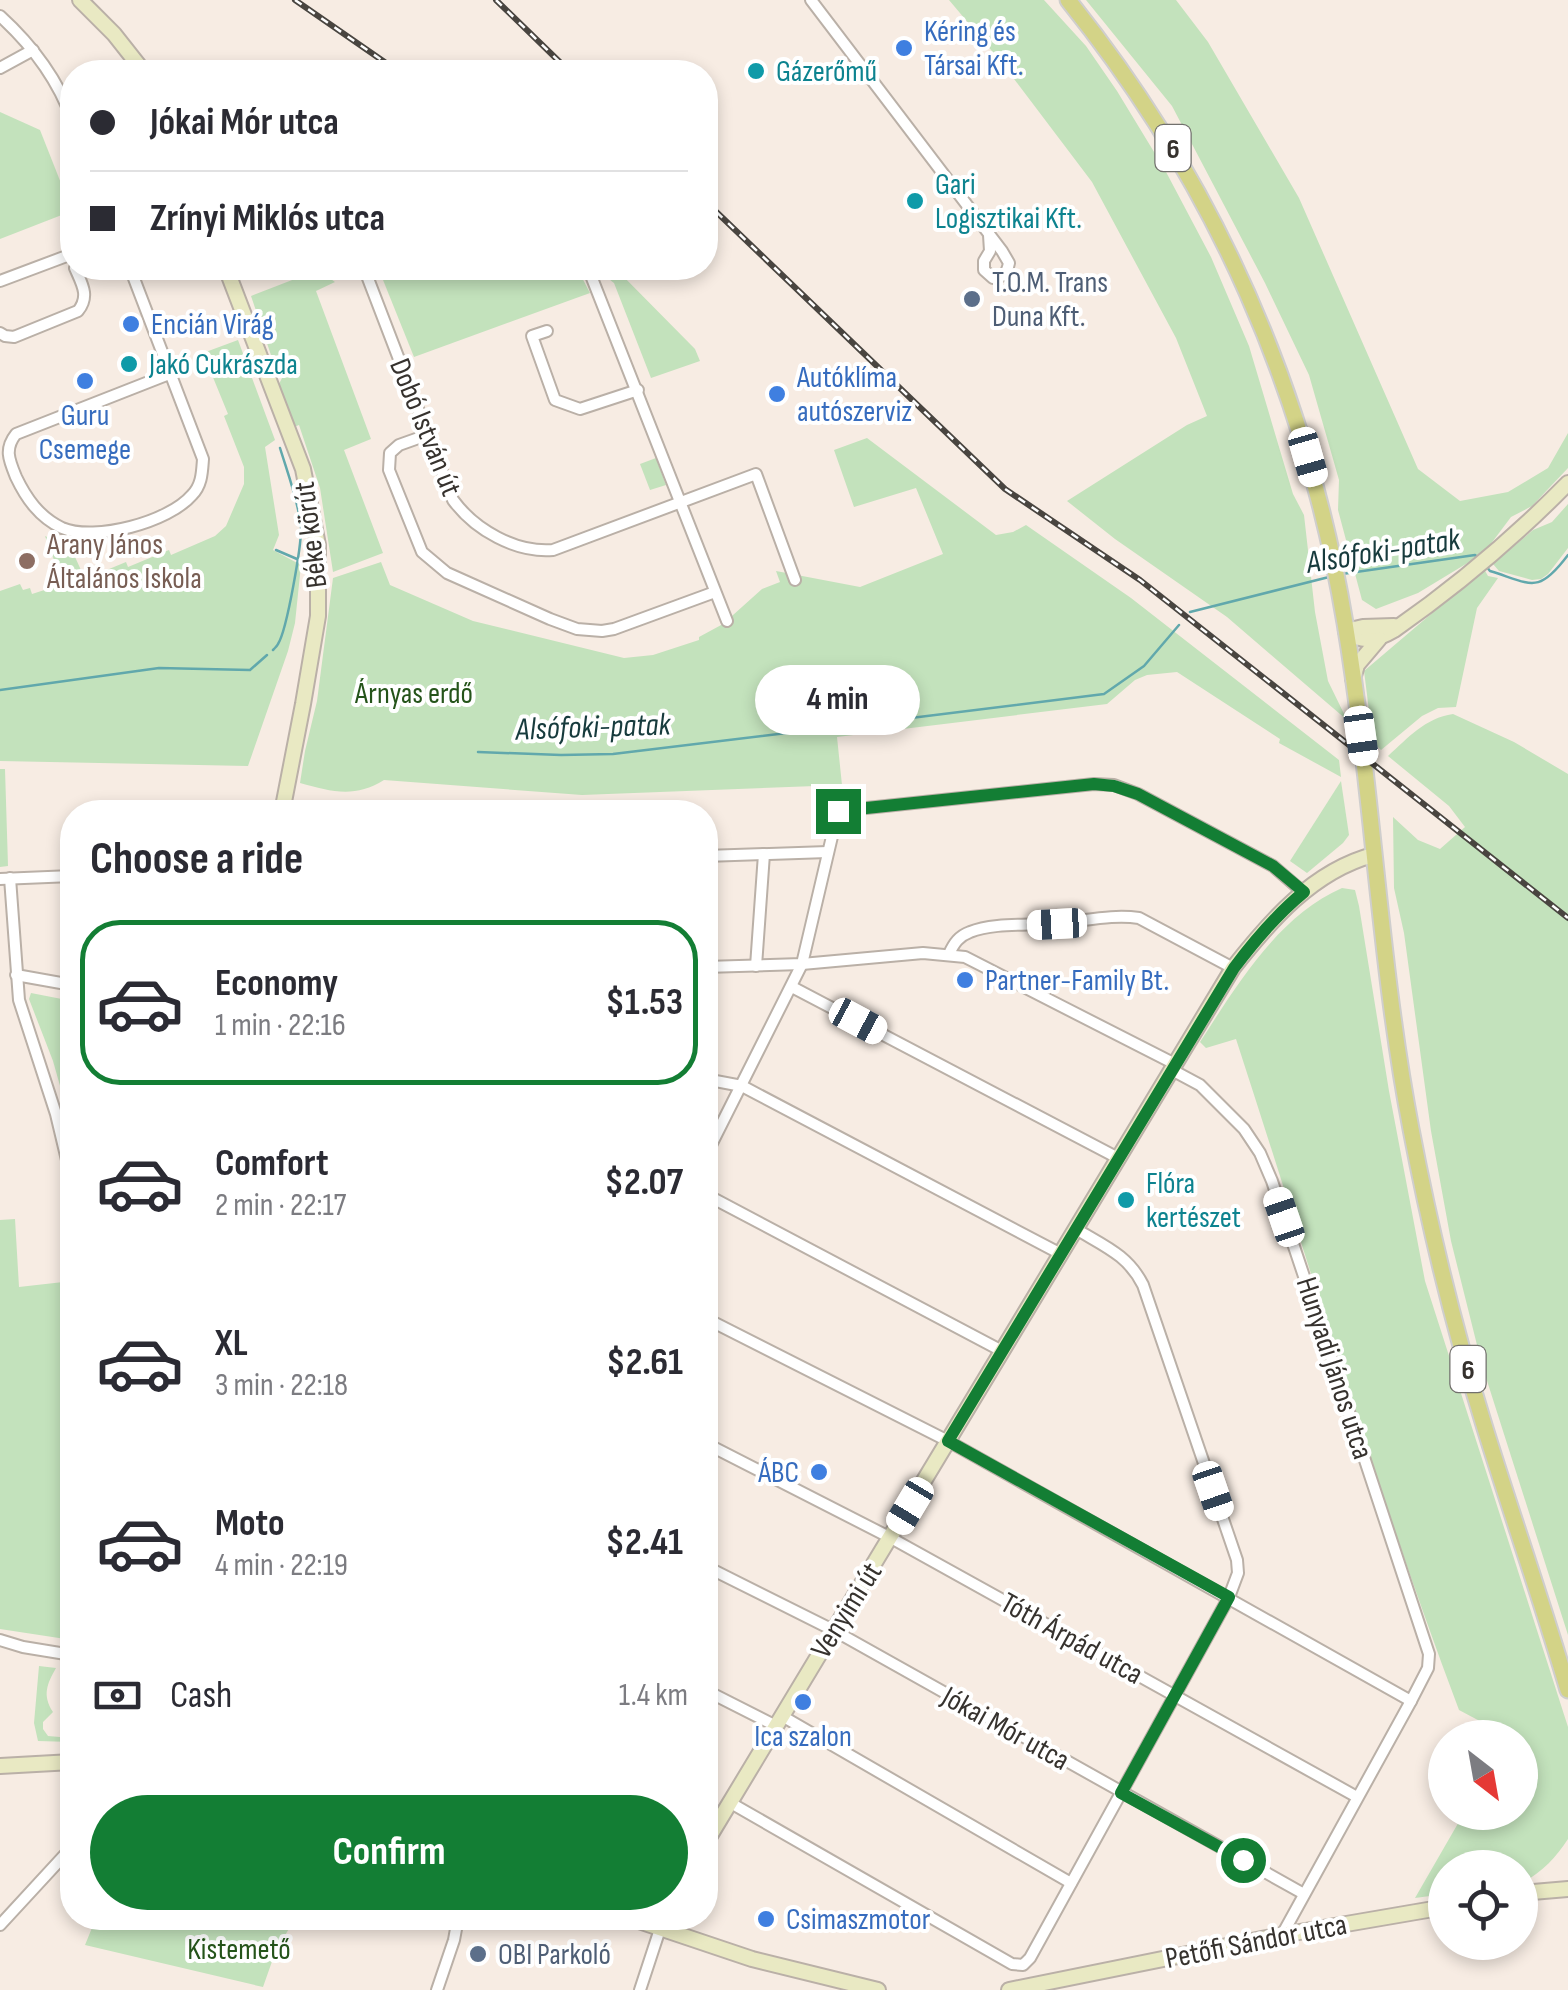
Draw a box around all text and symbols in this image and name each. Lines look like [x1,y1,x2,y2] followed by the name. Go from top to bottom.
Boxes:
[924,14,1023,84] place label: Kéring és Társai Kft.
[893,37,915,59] marker: Kéring és Társai Kft.
[776,54,877,90] place label: Gázerőmű
[745,60,767,82] marker: Gázerőmű
[150,100,339,145] text: Jókai Mór utca
[1156,125,1190,171] road number: 6
[935,167,1082,237] place label: Gari Logisztikai Kft.
[904,190,926,212] marker: Gari Logisztikai Kft.
[150,196,385,241] text: Zrínyi Miklós utca
[992,265,1108,335] place label: T.O.M. Trans Duna Kft.
[961,288,983,310] marker: T.O.M. Trans Duna Kft.
[151,307,274,343] place label: Encián Virág
[120,313,142,335] marker: Encián Virág
[148,347,298,383] place label: Jakó Cukrászda
[118,353,140,375] marker: Jakó Cukrászda
[381,353,469,501] street label: Dobó István út
[796,360,912,430] place label: Autóklíma autószerviz
[74,370,96,392] marker: Guru Csemege
[766,383,788,405] marker: Autóklíma autószerviz
[39,398,131,468] place label: Guru Csemege
[1285,424,1331,490] car
[287,480,335,590] street label: Béke körút
[1302,520,1464,583] water label: Alsófoki-patak
[46,527,202,597] place label: Arany János Általános Iskola
[16,550,38,572] marker: Arany János Általános Iskola
[756,666,920,736] callout: 4 min
[354,676,473,712] park label: Árnyas erdő
[807,680,868,719] text: 4 min
[1342,704,1380,768] car
[513,705,672,750] water label: Alsófoki-patak
[816,789,861,834] route end
[90,832,303,887] text: Choose a ride
[1026,907,1088,941] car
[95,958,185,1048] icon: car
[215,961,338,1006] text: Economy
[985,963,1169,999] place label: Partner-Family Bt.
[954,969,976,991] marker: Partner-Family Bt.
[605,980,683,1025] text: $1.53
[824,994,892,1048] car
[215,1006,346,1045] text: 1 min · 22:16
[95,1138,185,1228] icon: car
[215,1141,329,1186] text: Comfort
[605,1160,683,1205] text: $2.07
[1146,1166,1241,1236] place label: Flóra kertészet
[1260,1184,1308,1250] car
[215,1186,346,1225] text: 2 min · 22:17
[1115,1189,1137,1211] marker: Flóra kertészet
[1288,1273,1380,1464] street label: Hunyadi János utca
[95,1318,185,1408] icon: car
[215,1321,248,1366] text: XL
[606,1340,683,1385] text: $2.61
[1450,1346,1486,1392] road number: 6
[215,1366,348,1405] text: 3 min · 22:18
[757,1455,799,1491] place label: ÁBC
[1189,1458,1237,1524] car
[808,1461,830,1483] marker: ÁBC
[882,1473,938,1539] car
[95,1498,185,1588] icon: car
[215,1501,285,1546] text: Moto
[605,1520,683,1565] text: $2.41
[215,1546,348,1585] text: 4 min · 22:19
[804,1556,890,1665] street label: Venyimi út
[994,1585,1149,1693] street label: Tóth Árpád utca
[90,1668,145,1723] icon: cash
[170,1673,232,1718] text: Cash
[619,1676,688,1715] text: 1.4 km
[935,1679,1076,1779] street label: Jókai Mór utca
[792,1691,814,1713] marker: Ica szalon
[754,1719,852,1755] place label: Ica szalon
[1428,1720,1538,1830] north arrow
[1428,1720,1538,1960] map controls
[90,1795,688,1910] button: Confirm
[1221,1838,1266,1883] route start
[1428,1850,1538,1960] button: locate
[786,1902,931,1938] place label: Csimaszmotor
[1162,1907,1350,1977] street label: Petőfi Sándor utca
[755,1908,777,1930] marker: Csimaszmotor
[187,1932,291,1968] park label: Kistemető
[498,1937,611,1973] place label: OBI Parkoló
[467,1943,489,1965] marker: OBI Parkoló

